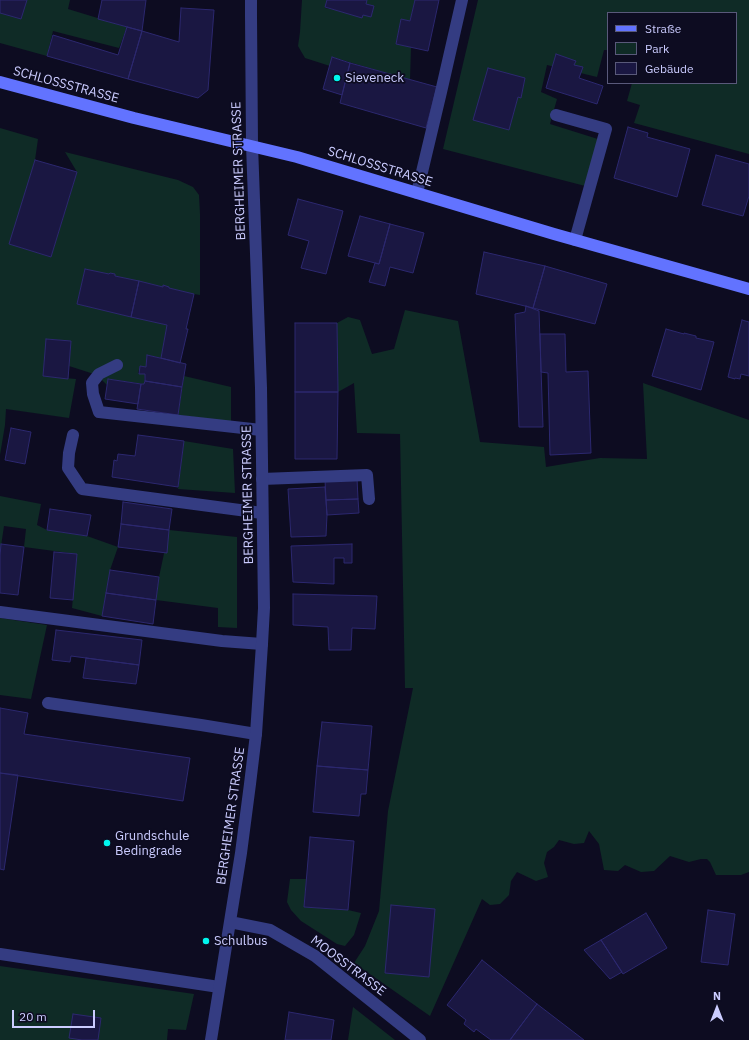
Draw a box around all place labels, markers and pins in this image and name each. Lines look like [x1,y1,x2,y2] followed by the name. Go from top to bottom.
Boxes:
[345,70,404,86] place label: Sieveneck
[332,73,342,83] marker: Sieveneck
[115,828,189,859] place label: Grundschule Bedingrade
[102,838,112,848] marker: Grundschule Bedingrade
[214,933,268,949] place label: Schulbus
[201,936,211,946] marker: Schulbus

